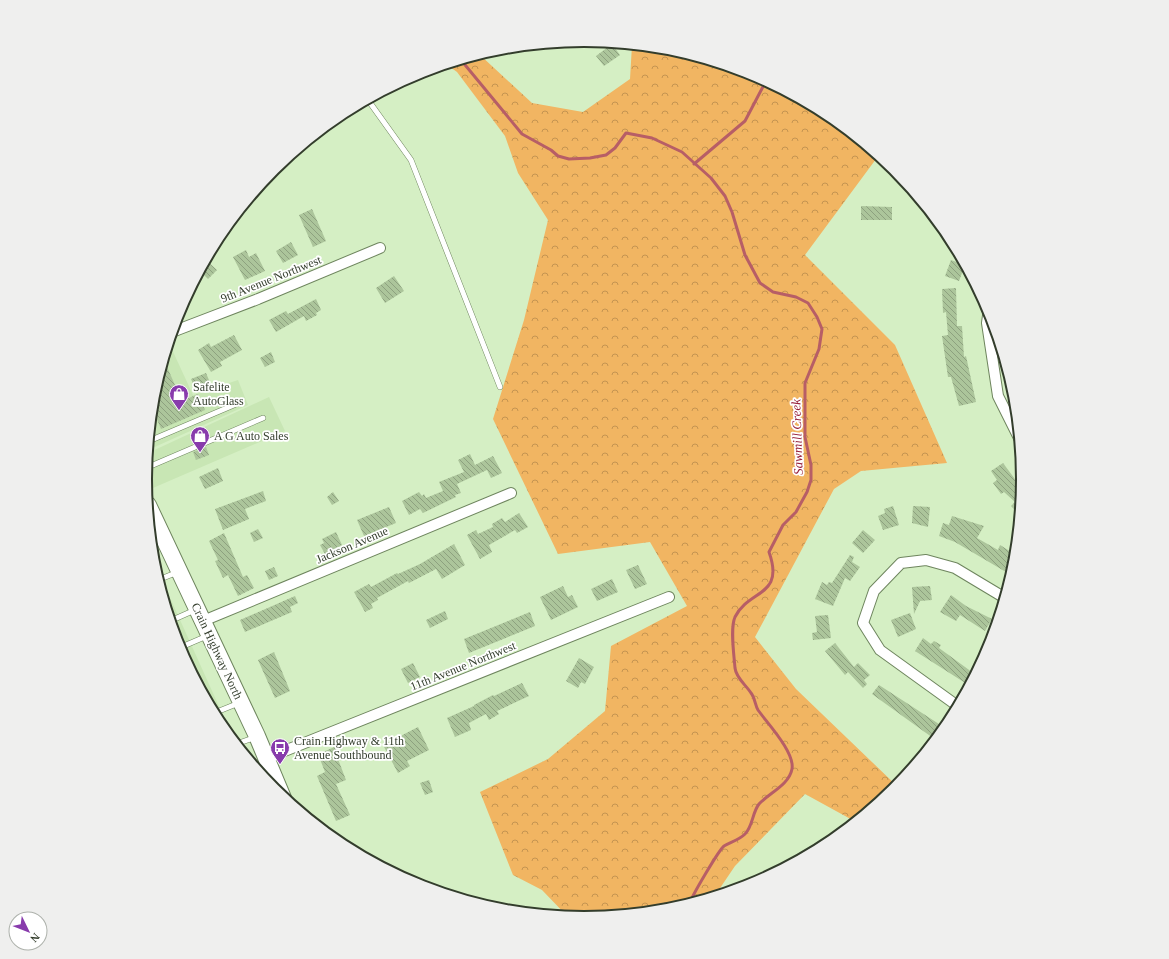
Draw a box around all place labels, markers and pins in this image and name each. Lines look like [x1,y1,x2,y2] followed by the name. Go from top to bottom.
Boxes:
[193,380,244,408] place label: Safelite AutoGlass
[168,383,190,411] shop icon: Safelite AutoGlass
[189,425,211,453] shop icon: A G Auto Sales
[214,429,289,443] place label: A G Auto Sales
[294,734,404,762] place label: Crain Highway & 11th Avenue Southbound
[269,737,291,765] bus stop icon: Crain Highway & 11th Avenue Southbound

